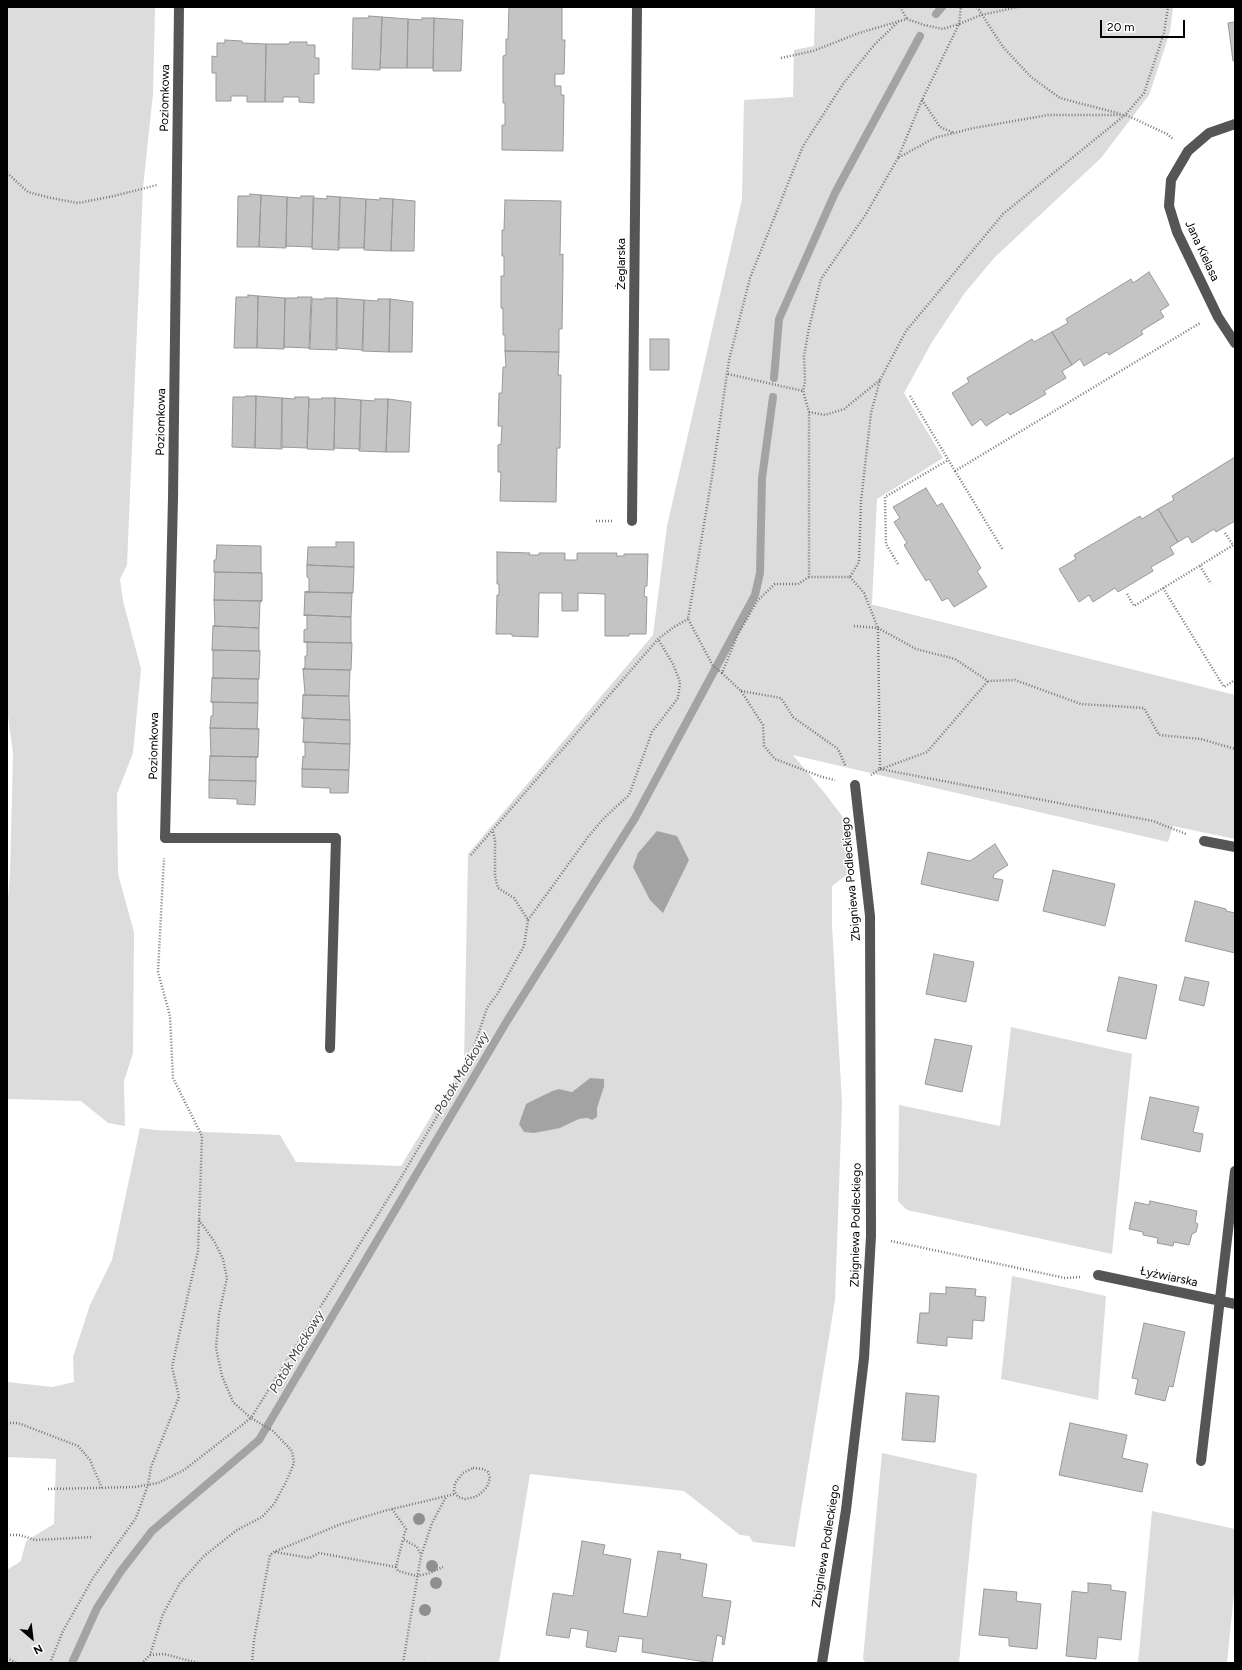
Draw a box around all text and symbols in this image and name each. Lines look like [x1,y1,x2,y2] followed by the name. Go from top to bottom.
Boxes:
[1102,12,1187,38] scale bar
[1107,20,1135,34] text: 20 m
[157,64,173,132] street label: Poziomkowa
[1182,218,1222,284] street label: Jana Kielasa
[614,238,628,290] street label: Żeglarska
[153,388,169,456] street label: Poziomkowa
[146,712,162,780] street label: Poziomkowa
[838,816,864,942] street label: Zbigniewa Podleckiego
[431,1029,493,1117] water label: Potok Maćkowy
[848,1163,864,1287] street label: Zbigniewa Podleckiego
[1139,1264,1199,1290] street label: Łyżwiarska
[266,1308,328,1396] water label: Potok Maćkowy
[809,1483,843,1609] street label: Zbigniewa Podleckiego
[12,1618,52,1658] north arrow
[31,1641,45,1657] text: N

